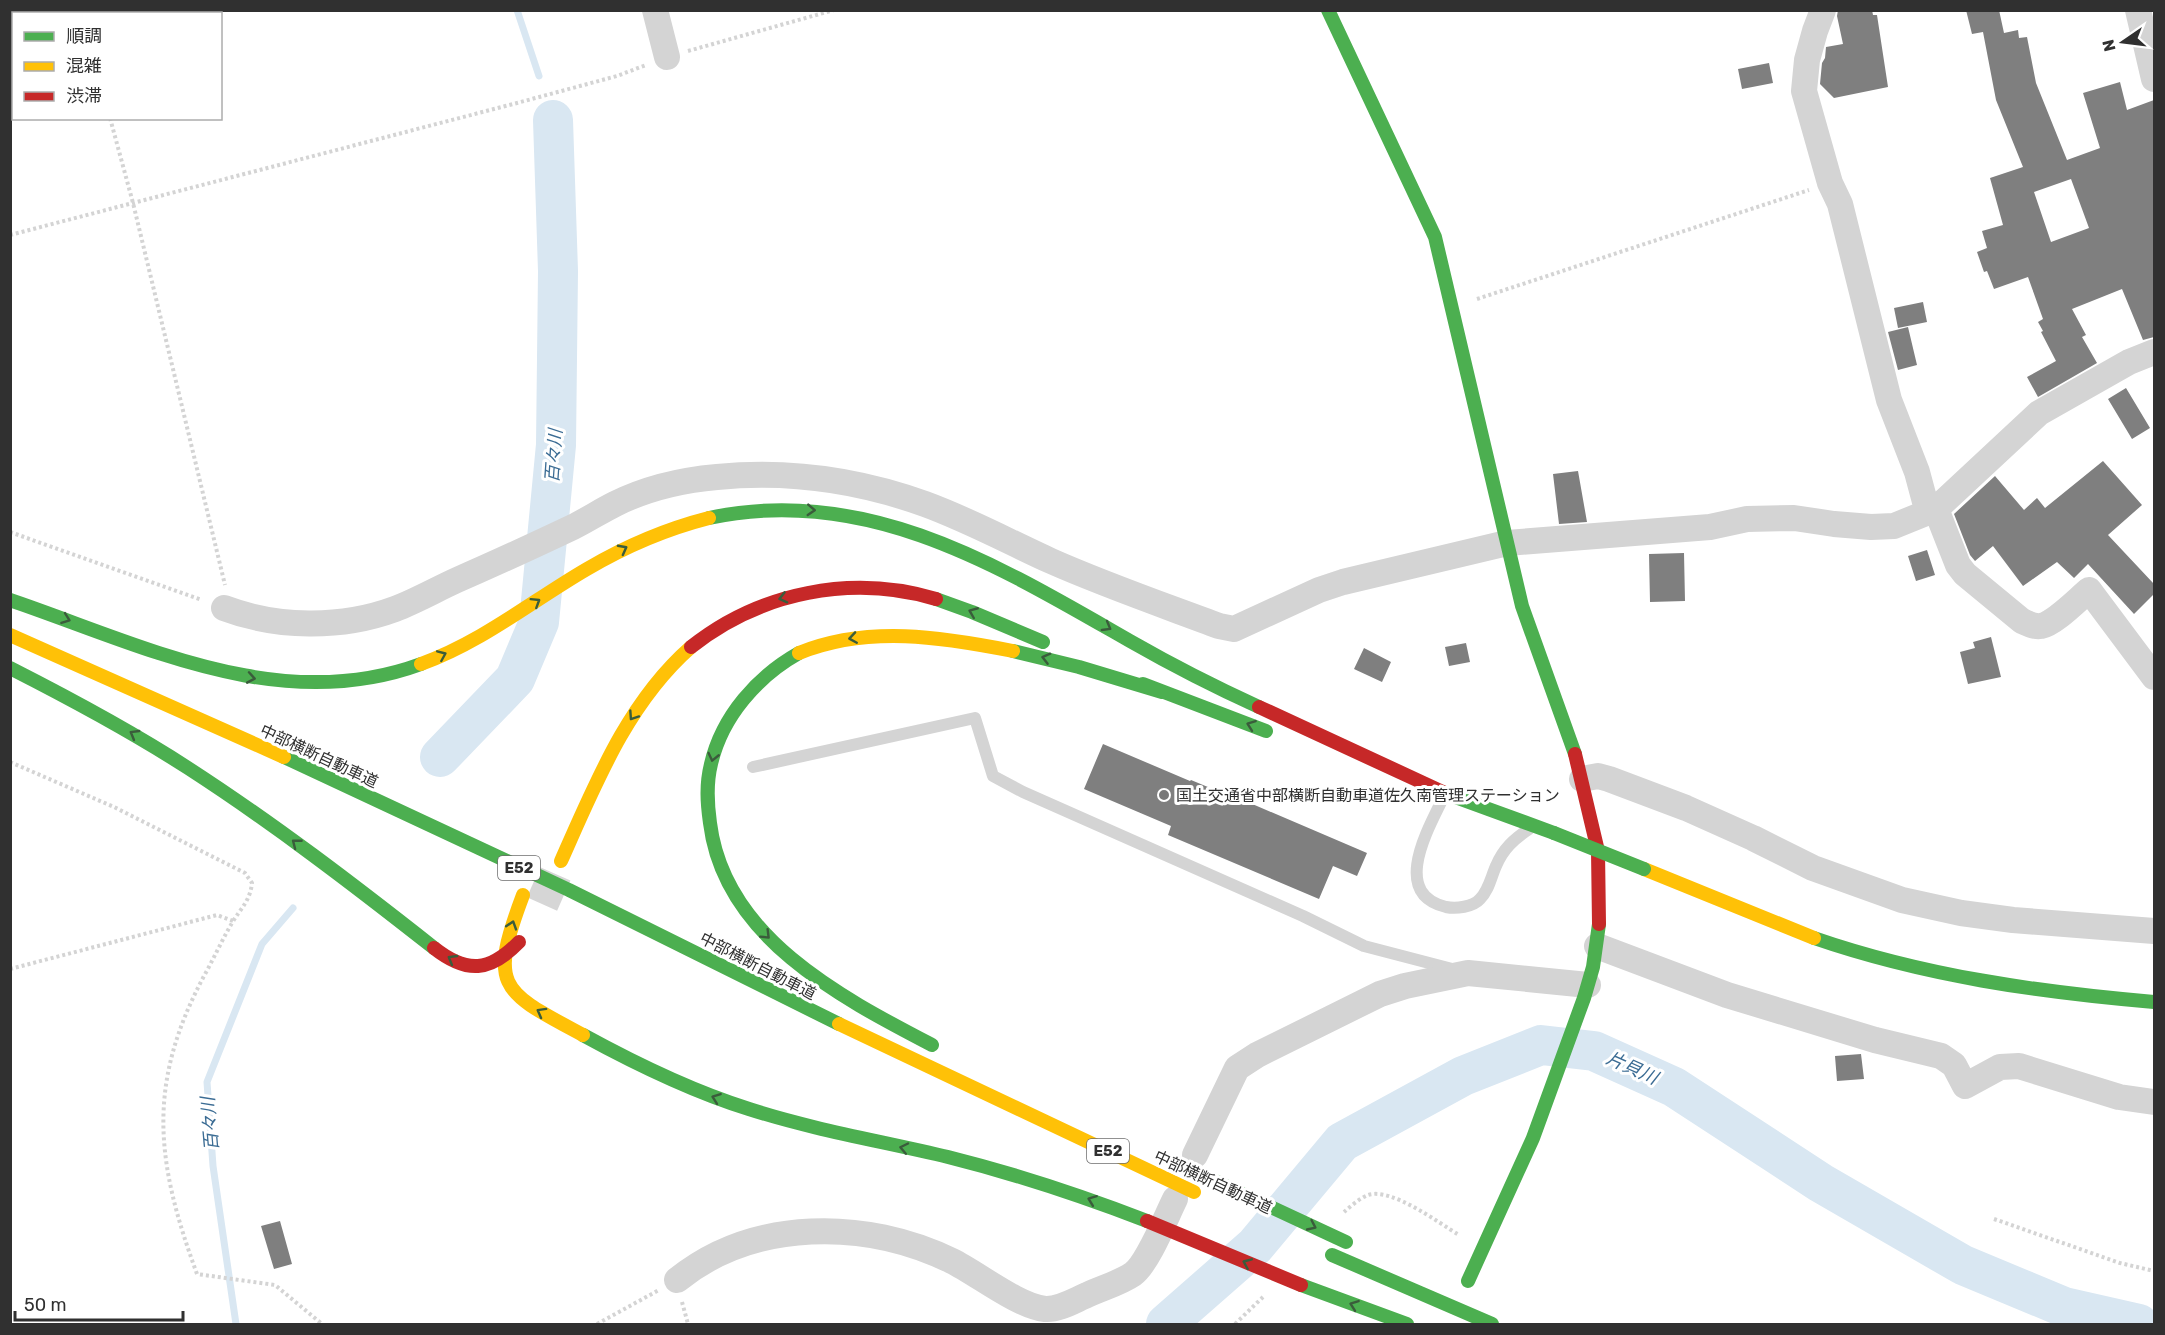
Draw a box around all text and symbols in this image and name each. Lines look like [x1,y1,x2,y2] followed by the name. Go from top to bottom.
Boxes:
[12,12,222,120] legend
[2093,12,2153,72] north arrow
[66,25,102,47] text: 順調
[2098,38,2120,53] text: N
[66,55,102,77] text: 混雑
[66,85,102,107] text: 渋滞
[541,426,567,484] water label: 百々川
[806,503,815,516] one-way arrow
[616,545,627,557] one-way arrow
[778,590,788,603] one-way arrow
[530,597,540,609] one-way arrow
[969,607,980,619] one-way arrow
[60,612,70,625] one-way arrow
[1101,619,1111,631] one-way arrow
[848,632,857,644] one-way arrow
[436,650,447,662] one-way arrow
[1041,652,1051,665] one-way arrow
[246,671,256,684] one-way arrow
[629,709,640,720] one-way arrow
[257,720,381,792] street label: 中部横断自動車道
[1246,720,1257,733] one-way arrow
[130,730,140,741] one-way arrow
[707,752,720,762] one-way arrow
[1176,786,1560,805] place label: 国土交通省中部横断自動車道佐久南管理ステーション
[1157,788,1171,802] marker: 国土交通省中部横断自動車道佐久南管理ステーション
[291,839,302,850] one-way arrow
[498,856,540,880] road number: E52
[505,920,517,931] one-way arrow
[758,927,769,938] one-way arrow
[697,928,819,1004] street label: 中部横断自動車道
[448,954,458,966] one-way arrow
[537,1008,547,1020] one-way arrow
[1603,1047,1663,1090] water label: 片貝川
[711,1092,722,1105] one-way arrow
[197,1094,223,1152] water label: 百々川
[1087,1139,1129,1163] road number: E52
[900,1142,910,1155] one-way arrow
[1151,1146,1275,1218] street label: 中部横断自動車道
[1087,1195,1098,1207] one-way arrow
[1306,1219,1317,1231] one-way arrow
[1242,1258,1253,1270] one-way arrow
[15,1284,183,1322] scale bar
[24,1294,67,1316] text: 50 m
[1349,1300,1360,1312] one-way arrow

